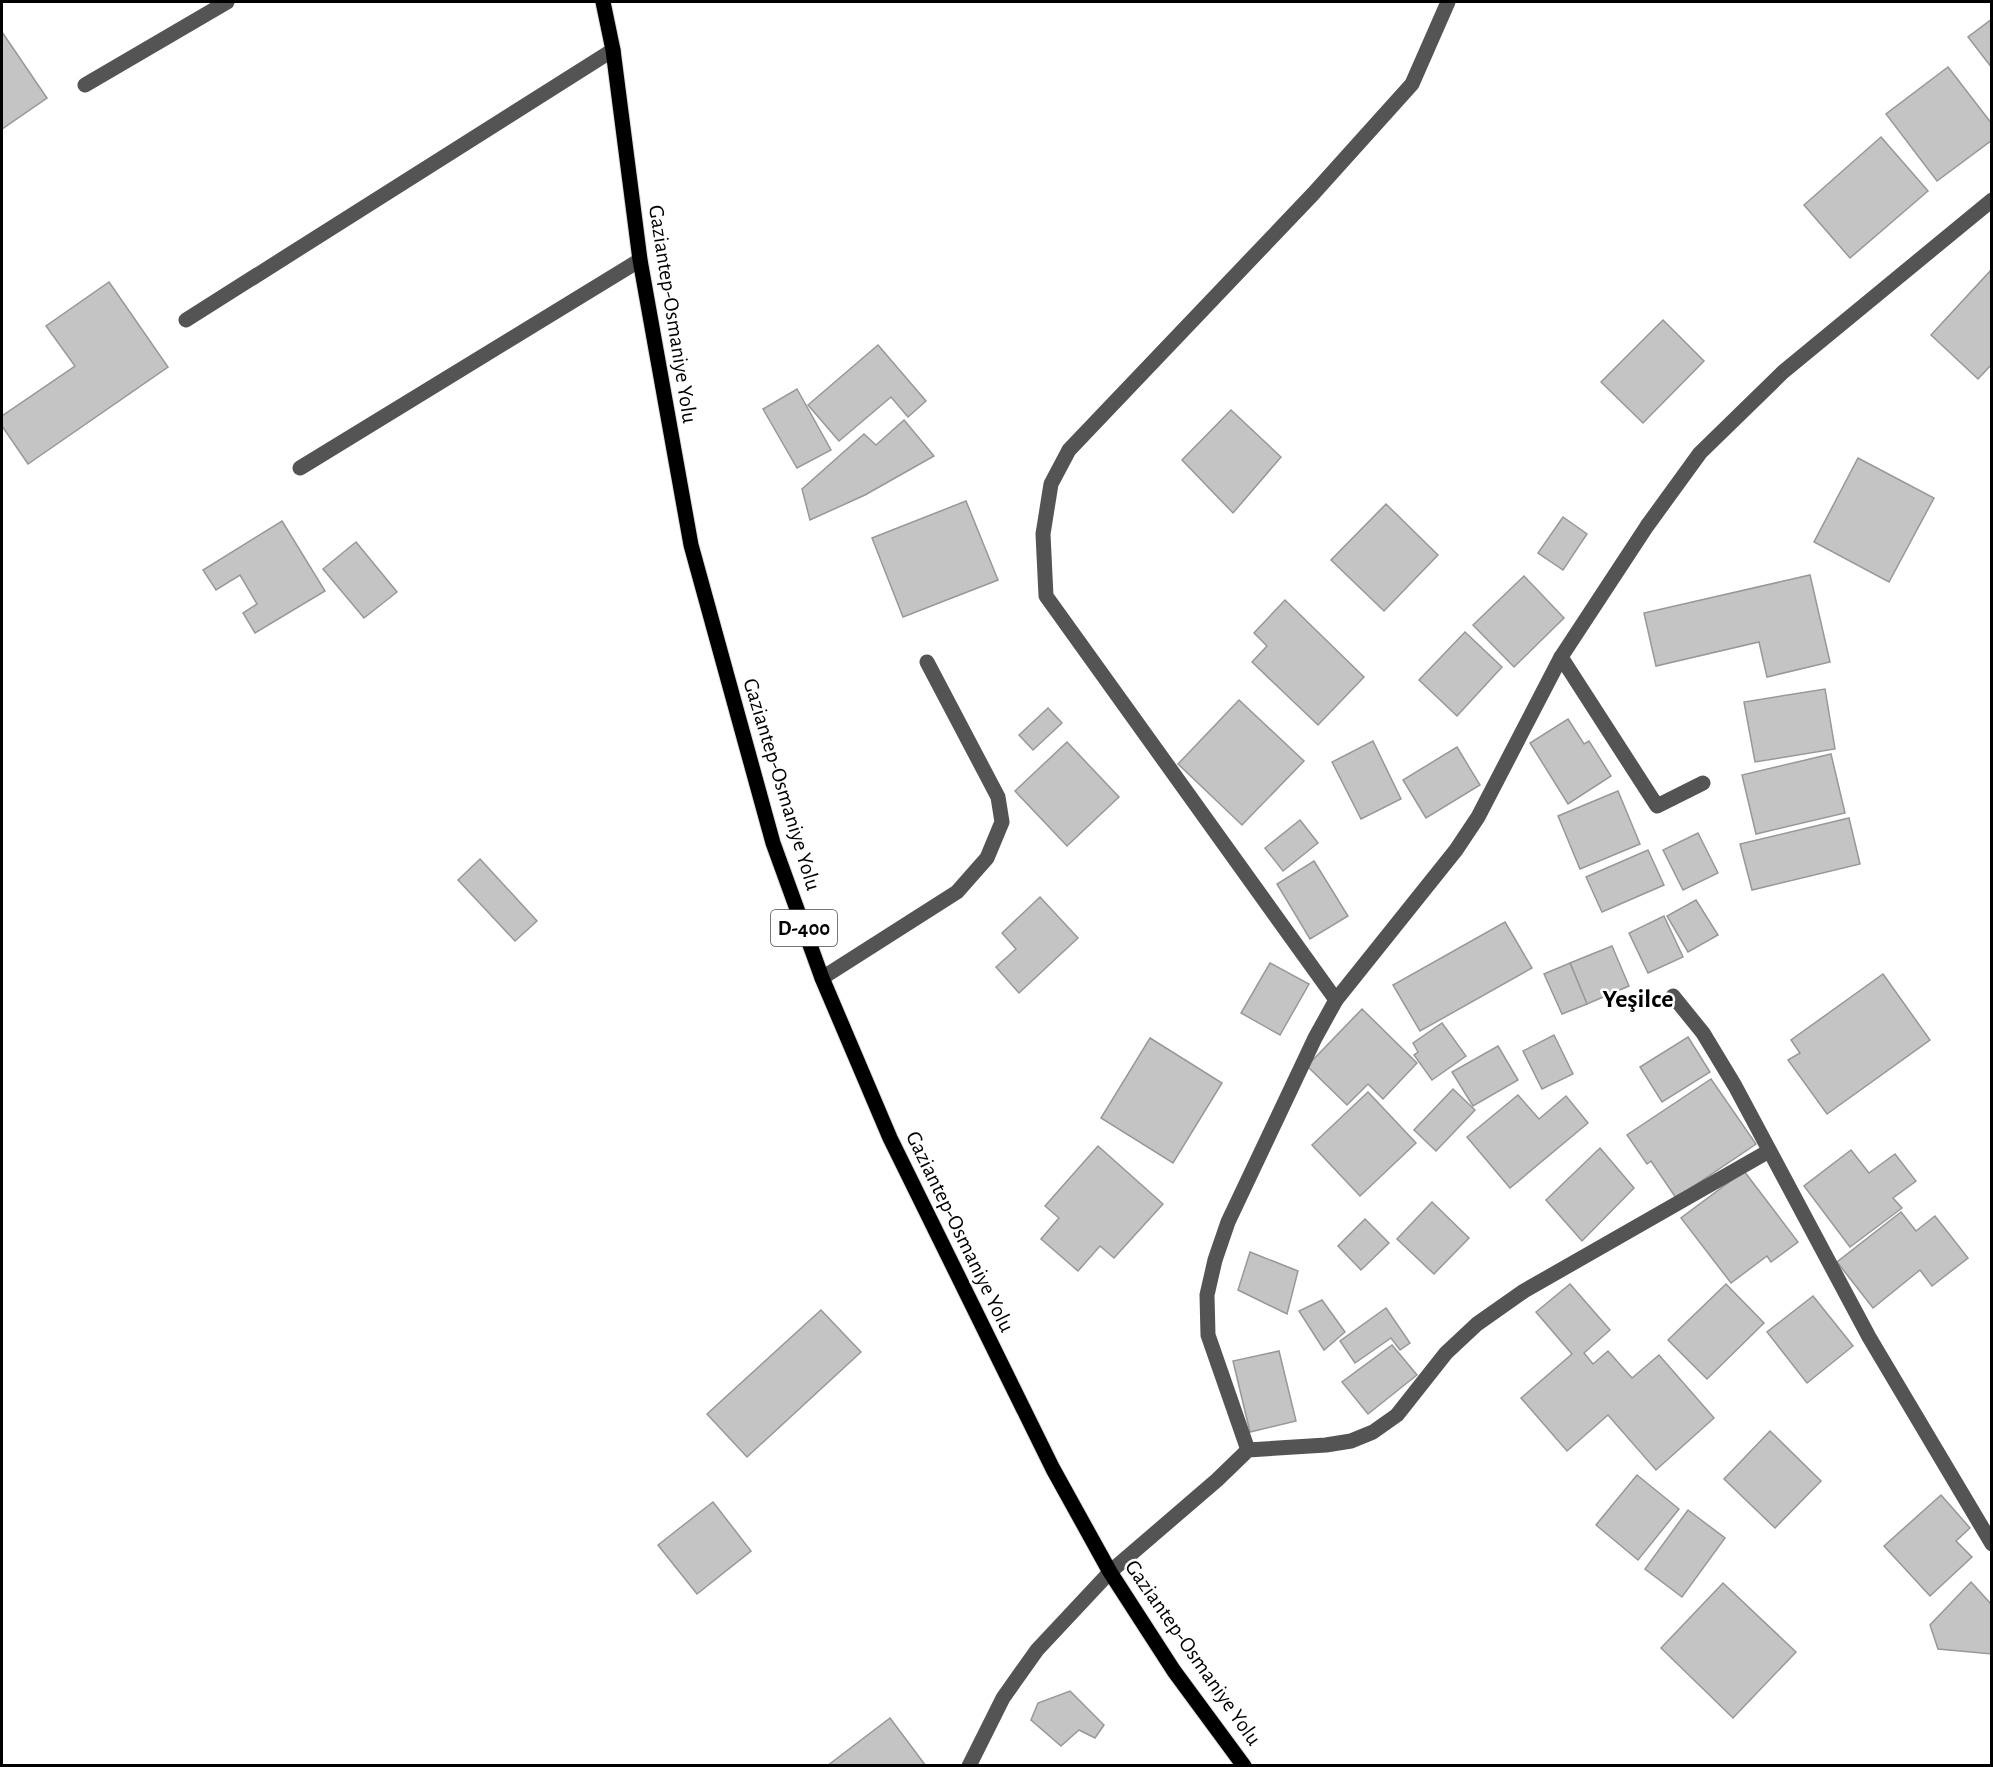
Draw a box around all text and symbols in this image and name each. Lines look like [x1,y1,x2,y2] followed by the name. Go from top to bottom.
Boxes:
[645,204,701,425] street label: Gaziantep-Osmaniye Yolu
[739,676,825,893] street label: Gaziantep-Osmaniye Yolu
[771,910,837,946] road number: D-400
[1603,986,1673,1012] district label: Yeşilce
[902,1128,1018,1335] street label: Gaziantep-Osmaniye Yolu
[1121,1556,1265,1749] street label: Gaziantep-Osmaniye Yolu

